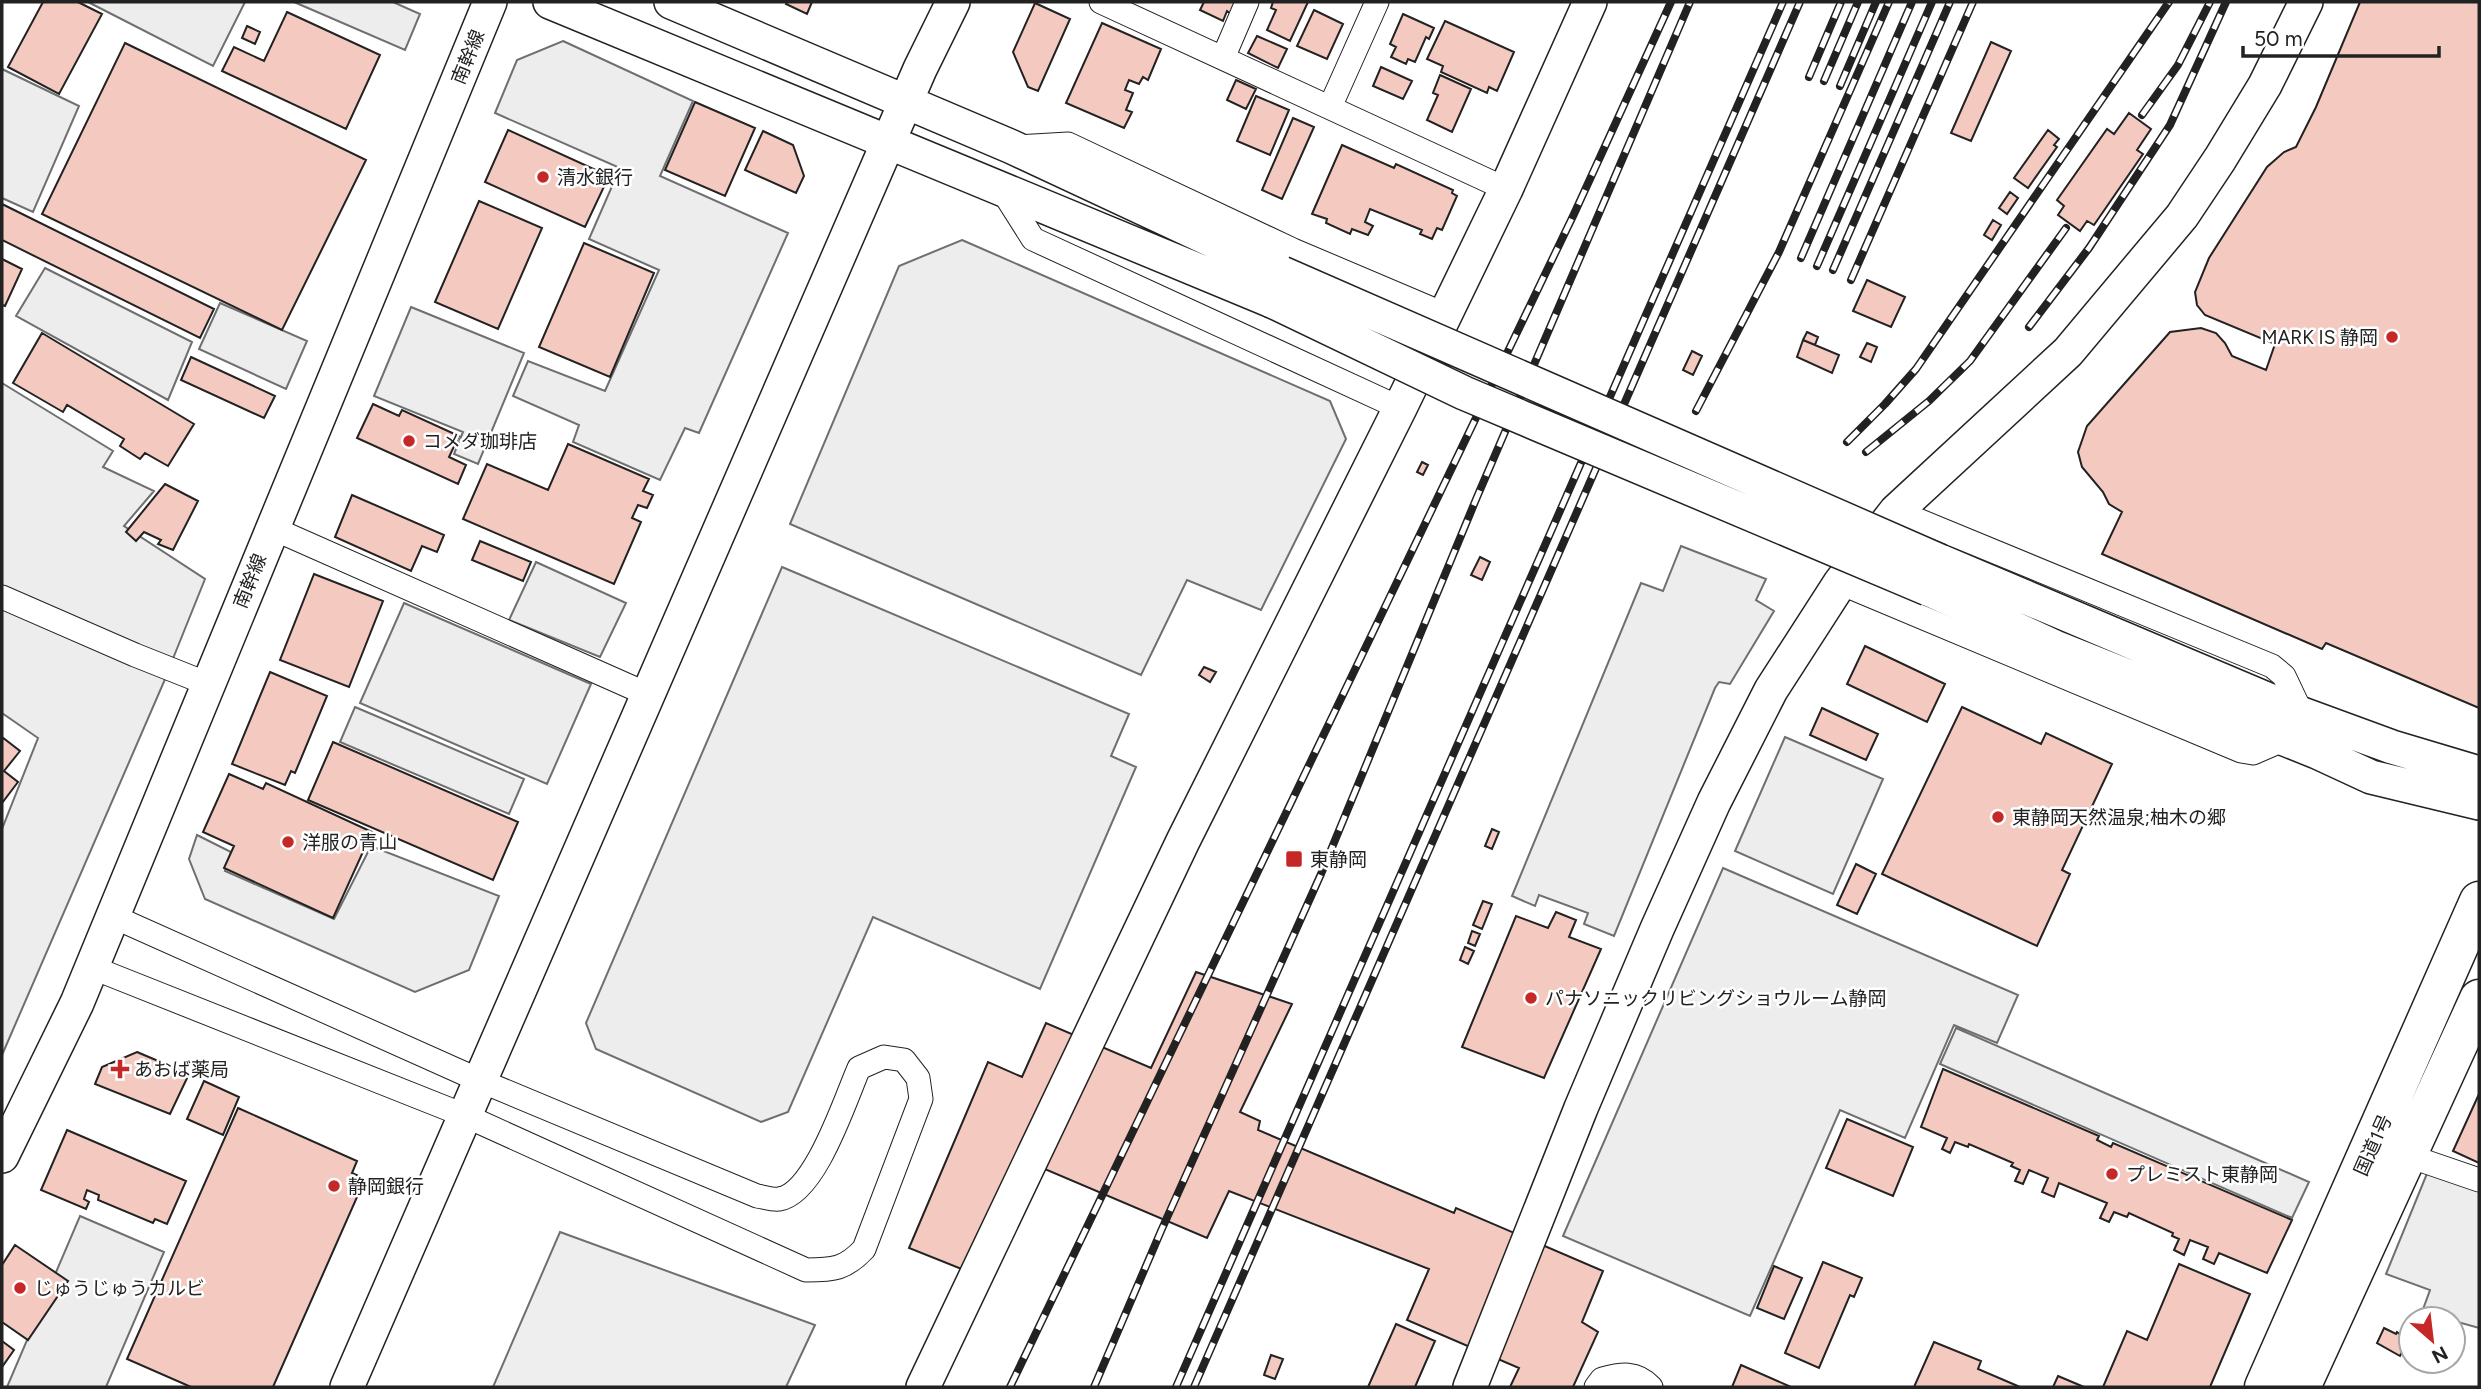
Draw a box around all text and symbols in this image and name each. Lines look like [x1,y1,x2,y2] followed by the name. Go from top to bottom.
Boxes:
[2243,14,2439,58] scale bar
[447,26,489,88] street label: 南幹線
[2254,26,2303,51] text: 50 m
[557,166,633,189] place label: 清水銀行
[535,169,551,185] marker: 清水銀行
[2261,326,2378,349] place label: MARK IS 静岡
[2384,329,2400,345] marker: MARK IS 静岡
[423,430,537,453] place label: コメダ珈琲店
[401,433,417,449] marker: コメダ珈琲店
[229,550,271,612] street label: 南幹線
[2012,806,2226,829] place label: 東静岡天然温泉;柚木の郷
[1990,809,2006,825] marker: 東静岡天然温泉;柚木の郷
[302,831,397,854] place label: 洋服の青山
[280,834,296,850] marker: 洋服の青山
[1310,848,1367,871] place label: 東静岡
[1284,849,1304,869] marker: 東静岡
[1545,987,1886,1010] place label: パナソニックリビングショウルーム静岡
[1523,990,1539,1006] marker: パナソニックリビングショウルーム静岡
[134,1058,229,1081] place label: あおば薬局
[112,1061,128,1077] marker: あおば薬局
[2349,1111,2397,1179] street label: 国道1号
[2126,1163,2278,1186] place label: プレミスト東静岡
[2104,1166,2120,1182] marker: プレミスト東静岡
[348,1175,424,1198] place label: 静岡銀行
[326,1178,342,1194] marker: 静岡銀行
[34,1277,205,1300] place label: じゅうじゅうカルビ
[12,1280,28,1296] marker: じゅうじゅうカルビ
[2397,1305,2467,1375] north arrow
[2428,1341,2452,1368] text: N

